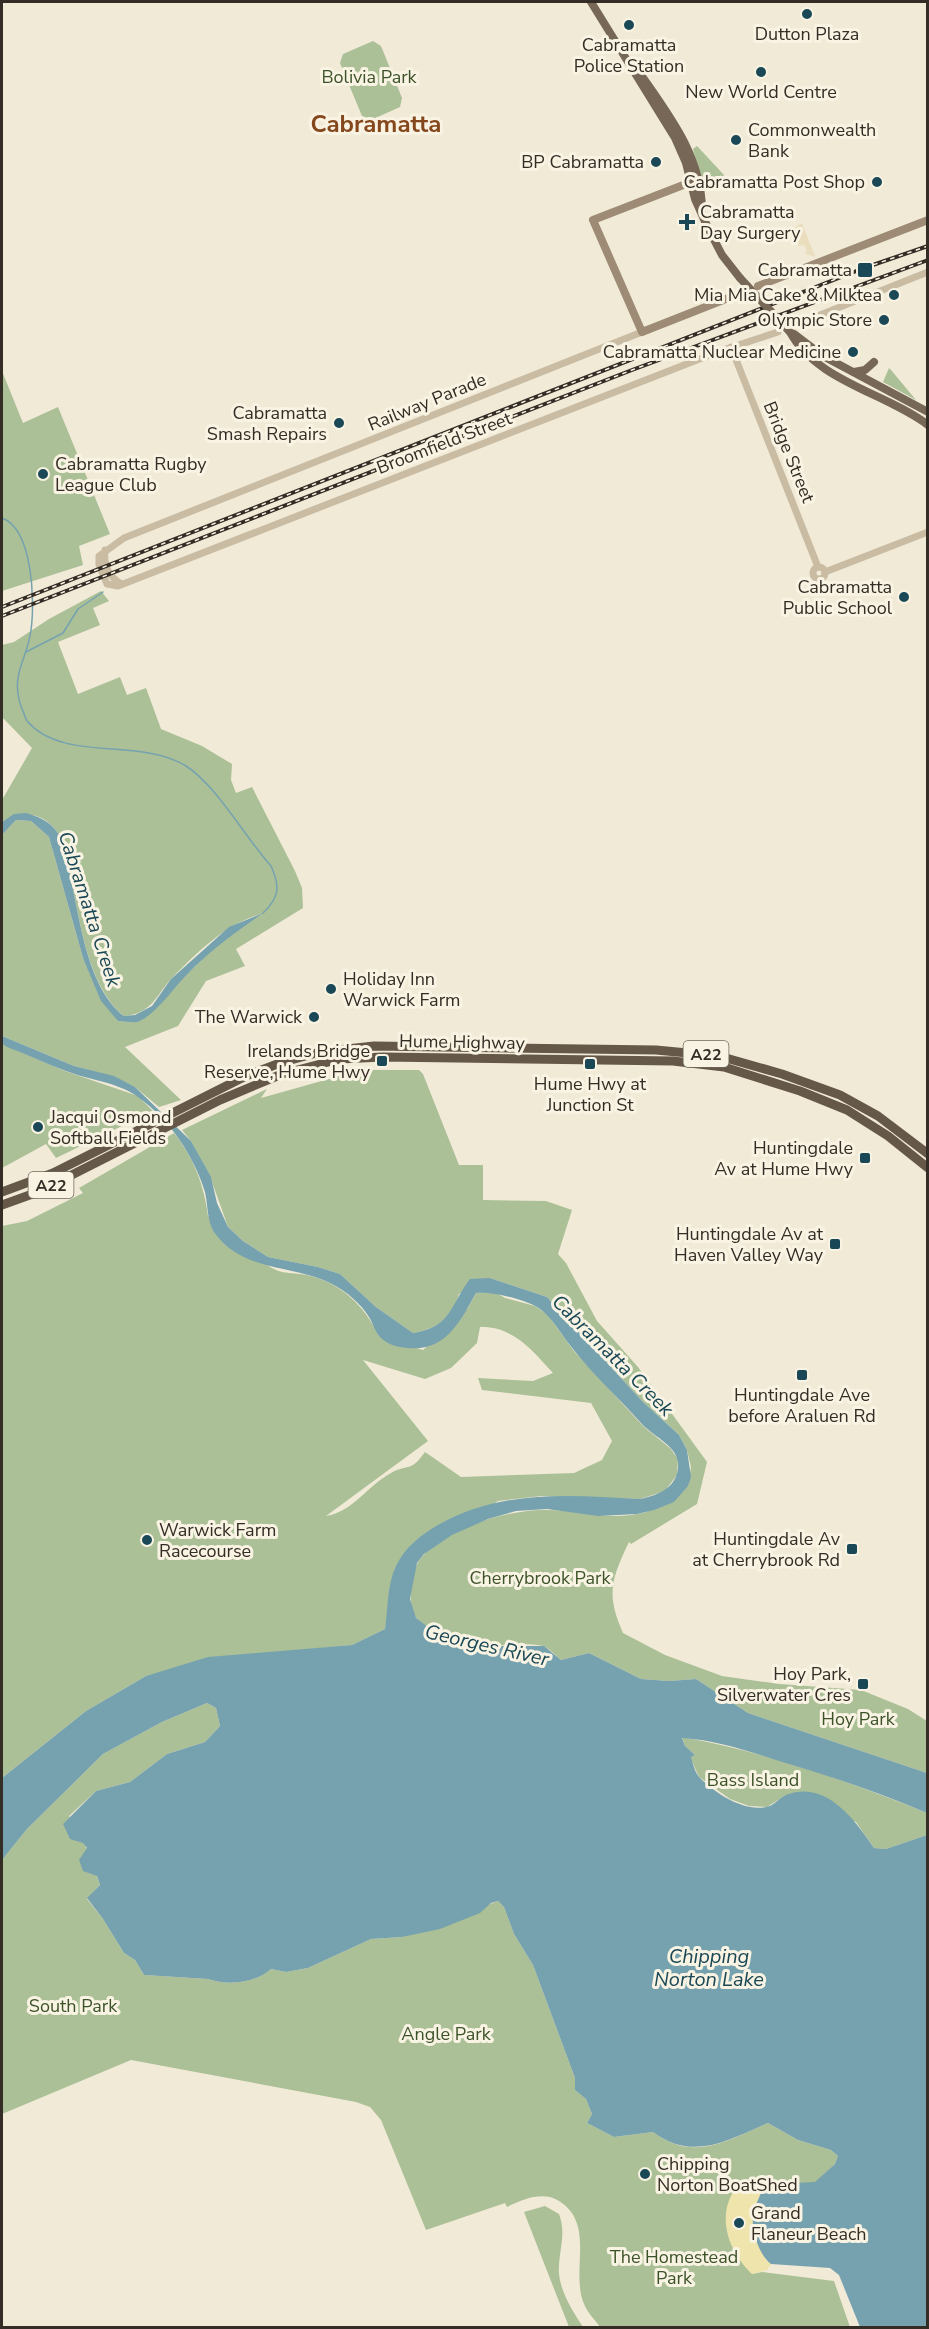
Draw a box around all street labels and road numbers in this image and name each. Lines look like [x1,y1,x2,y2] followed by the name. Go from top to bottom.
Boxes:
[364,367,490,437] street label: Railway Parade
[758,398,820,507] street label: Bridge Street
[373,406,516,480] street label: Broomfield Street
[399,1029,526,1055] street label: Hume Highway
[684,1041,728,1067] road number: A22
[28,1172,74,1198] road number: A22

